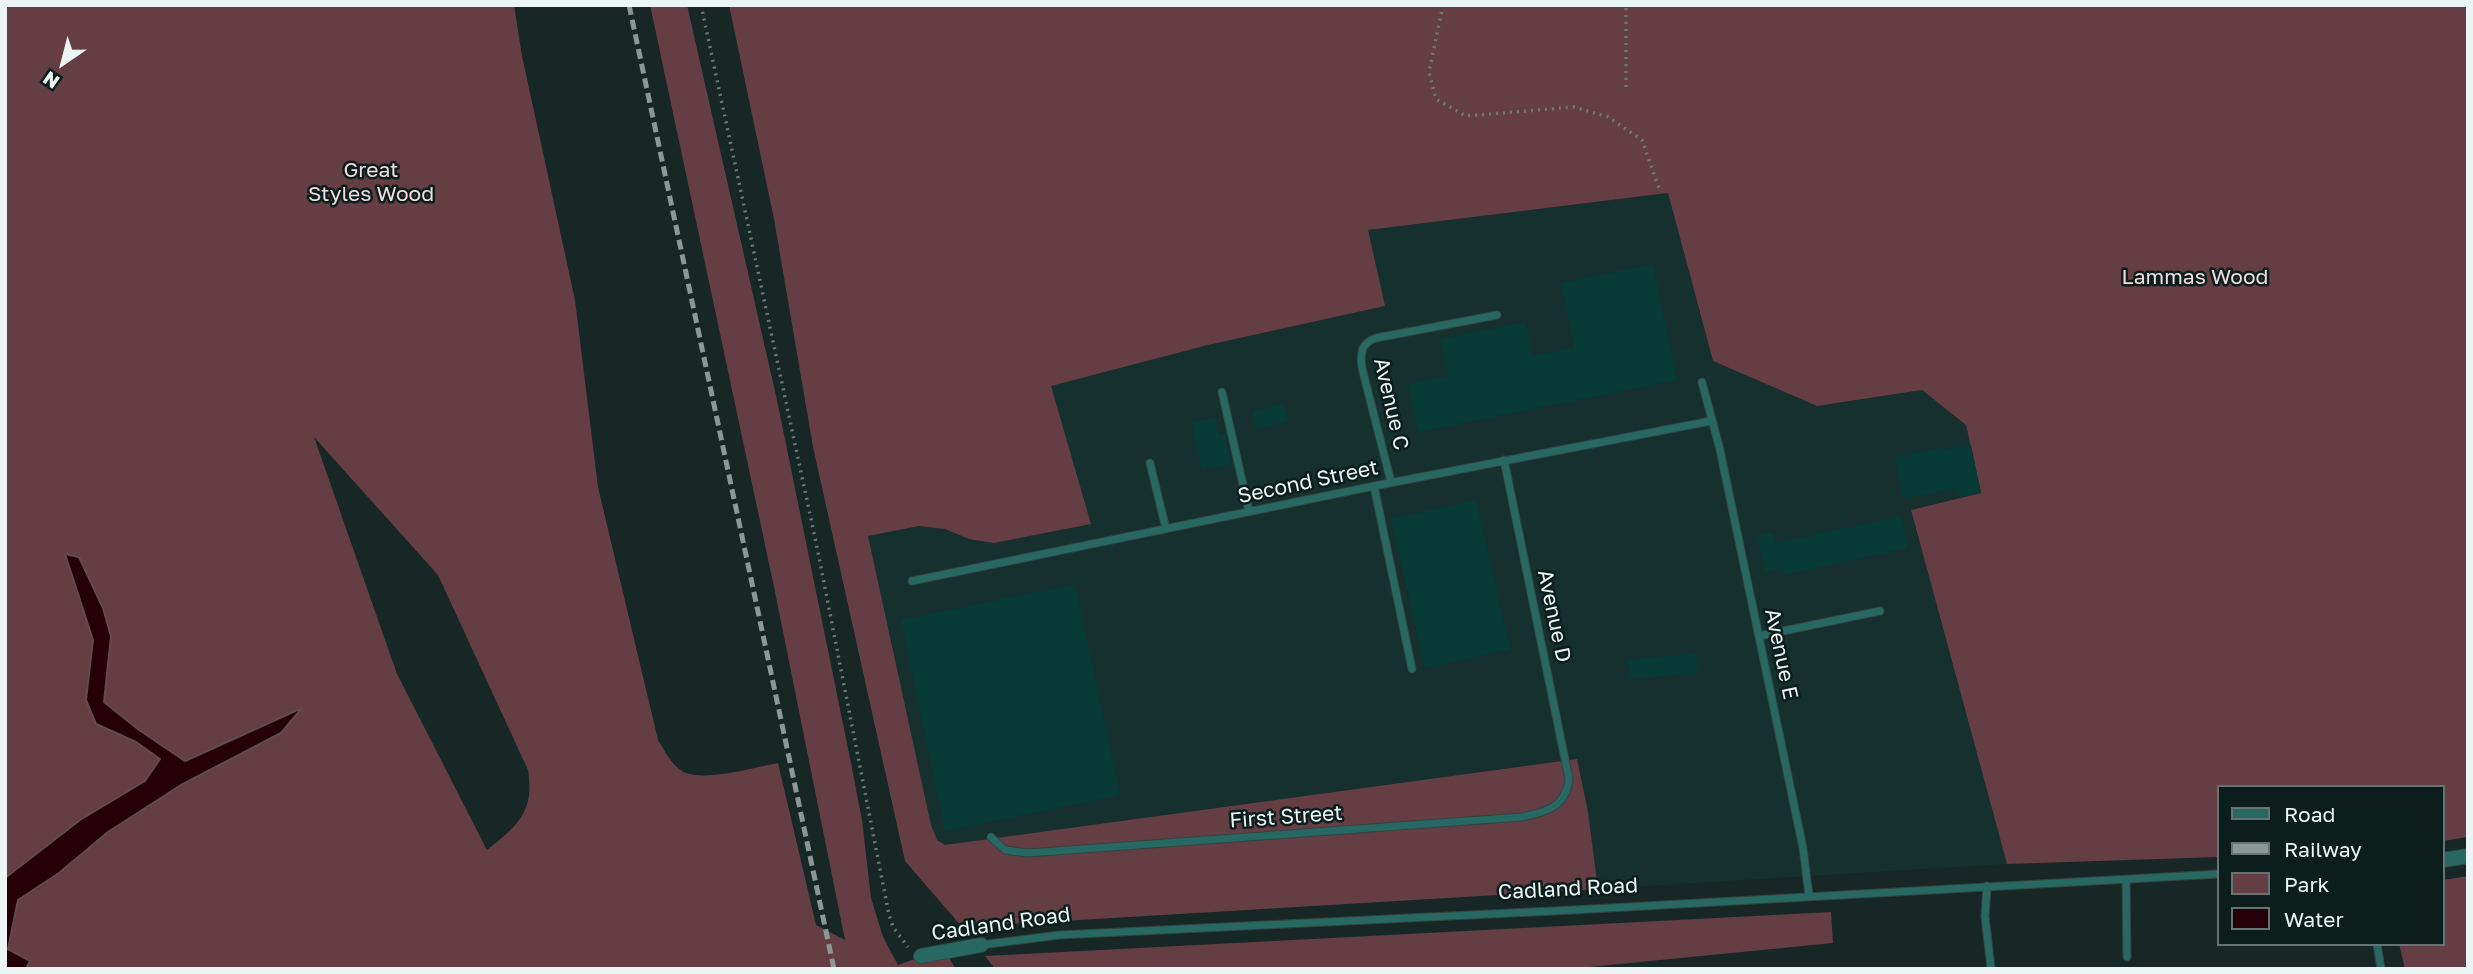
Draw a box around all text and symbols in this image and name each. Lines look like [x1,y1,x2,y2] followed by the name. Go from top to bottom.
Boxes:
[28,28,98,98] north arrow
[38,67,63,94] text: N
[308,157,434,207] park label: Great Styles Wood
[2122,264,2268,290] park label: Lammas Wood
[1368,356,1414,452] street label: Avenue C
[1235,455,1381,509] street label: Second Street
[1532,567,1576,665] street label: Avenue D
[1759,606,1803,702] street label: Avenue E
[2218,785,2445,946] legend
[1229,800,1343,834] street label: First Street
[2284,801,2335,827] text: Road
[2284,836,2362,862] text: Railway
[2284,871,2329,897] text: Park
[1497,873,1639,905] street label: Cadland Road
[930,902,1072,946] street label: Cadland Road
[2284,906,2344,932] text: Water

